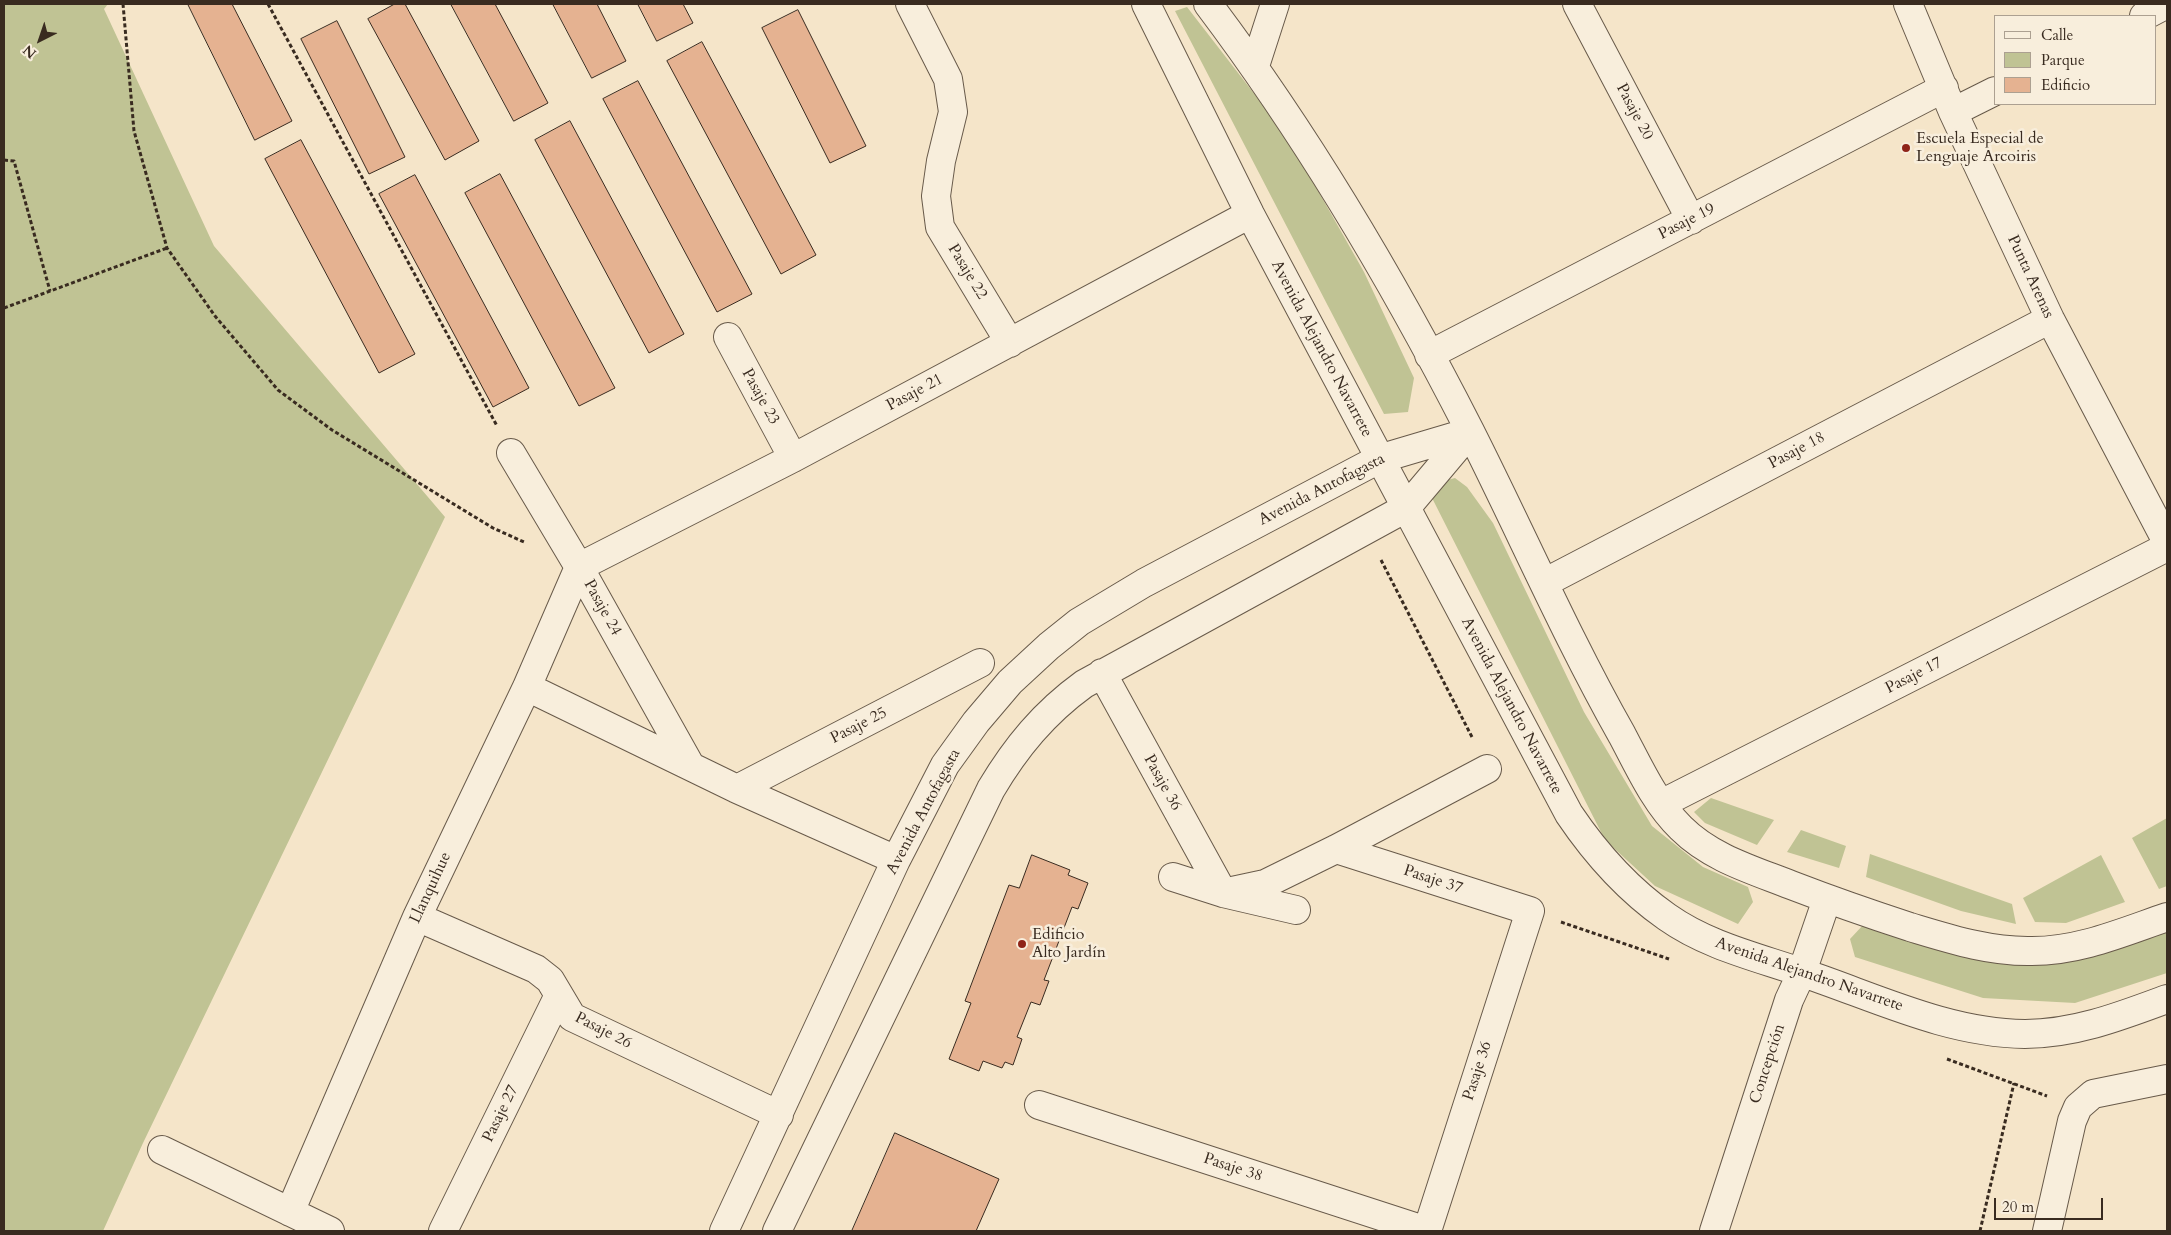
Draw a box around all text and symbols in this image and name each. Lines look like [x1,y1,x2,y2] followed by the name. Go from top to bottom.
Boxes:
[15,15,65,65] north arrow
[1994,15,2156,105] legend
[2041,25,2073,45] text: Calle
[19,41,41,63] text: N
[2041,50,2085,70] text: Parque
[2041,75,2090,95] text: Edificio
[1611,81,1657,143] street label: Pasaje 20
[1916,129,2044,167] place label: Escuela Especial de Lenguaje Arcoiris
[1900,142,1912,154] marker: Escuela Especial de Lenguaje Arcoiris
[1655,200,1719,244] street label: Pasaje 19
[2002,232,2058,322] street label: Punta Arenas
[943,241,991,303] street label: Pasaje 22
[1266,257,1376,441] street label: Avenida Alejandro Navarrete
[737,366,783,428] street label: Pasaje 23
[884,370,946,416] street label: Pasaje 21
[1766,428,1828,474] street label: Pasaje 18
[1256,450,1388,530] street label: Avenida Antofagasta
[579,577,625,639] street label: Pasaje 24
[1456,614,1566,798] street label: Avenida Alejandro Navarrete
[1882,654,1946,698] street label: Pasaje 17
[827,704,891,748] street label: Pasaje 25
[883,746,965,878] street label: Avenida Antofagasta
[1139,752,1185,814] street label: Pasaje 36
[406,849,456,927] street label: Llanquihue
[1401,861,1465,899] street label: Pasaje 37
[1032,925,1106,963] place label: Edificio Alto Jardín
[1713,934,1905,1016] street label: Avenida Alejandro Navarrete
[1016,938,1028,950] marker: Edificio Alto Jardín
[571,1009,635,1053] street label: Pasaje 26
[1746,1022,1790,1106] street label: Concepción
[1459,1039,1497,1103] street label: Pasaje 36
[479,1082,523,1146] street label: Pasaje 27
[1201,1149,1265,1187] street label: Pasaje 38
[1996,1188,2105,1220] scale bar
[2002,1197,2034,1217] text: 20 m

